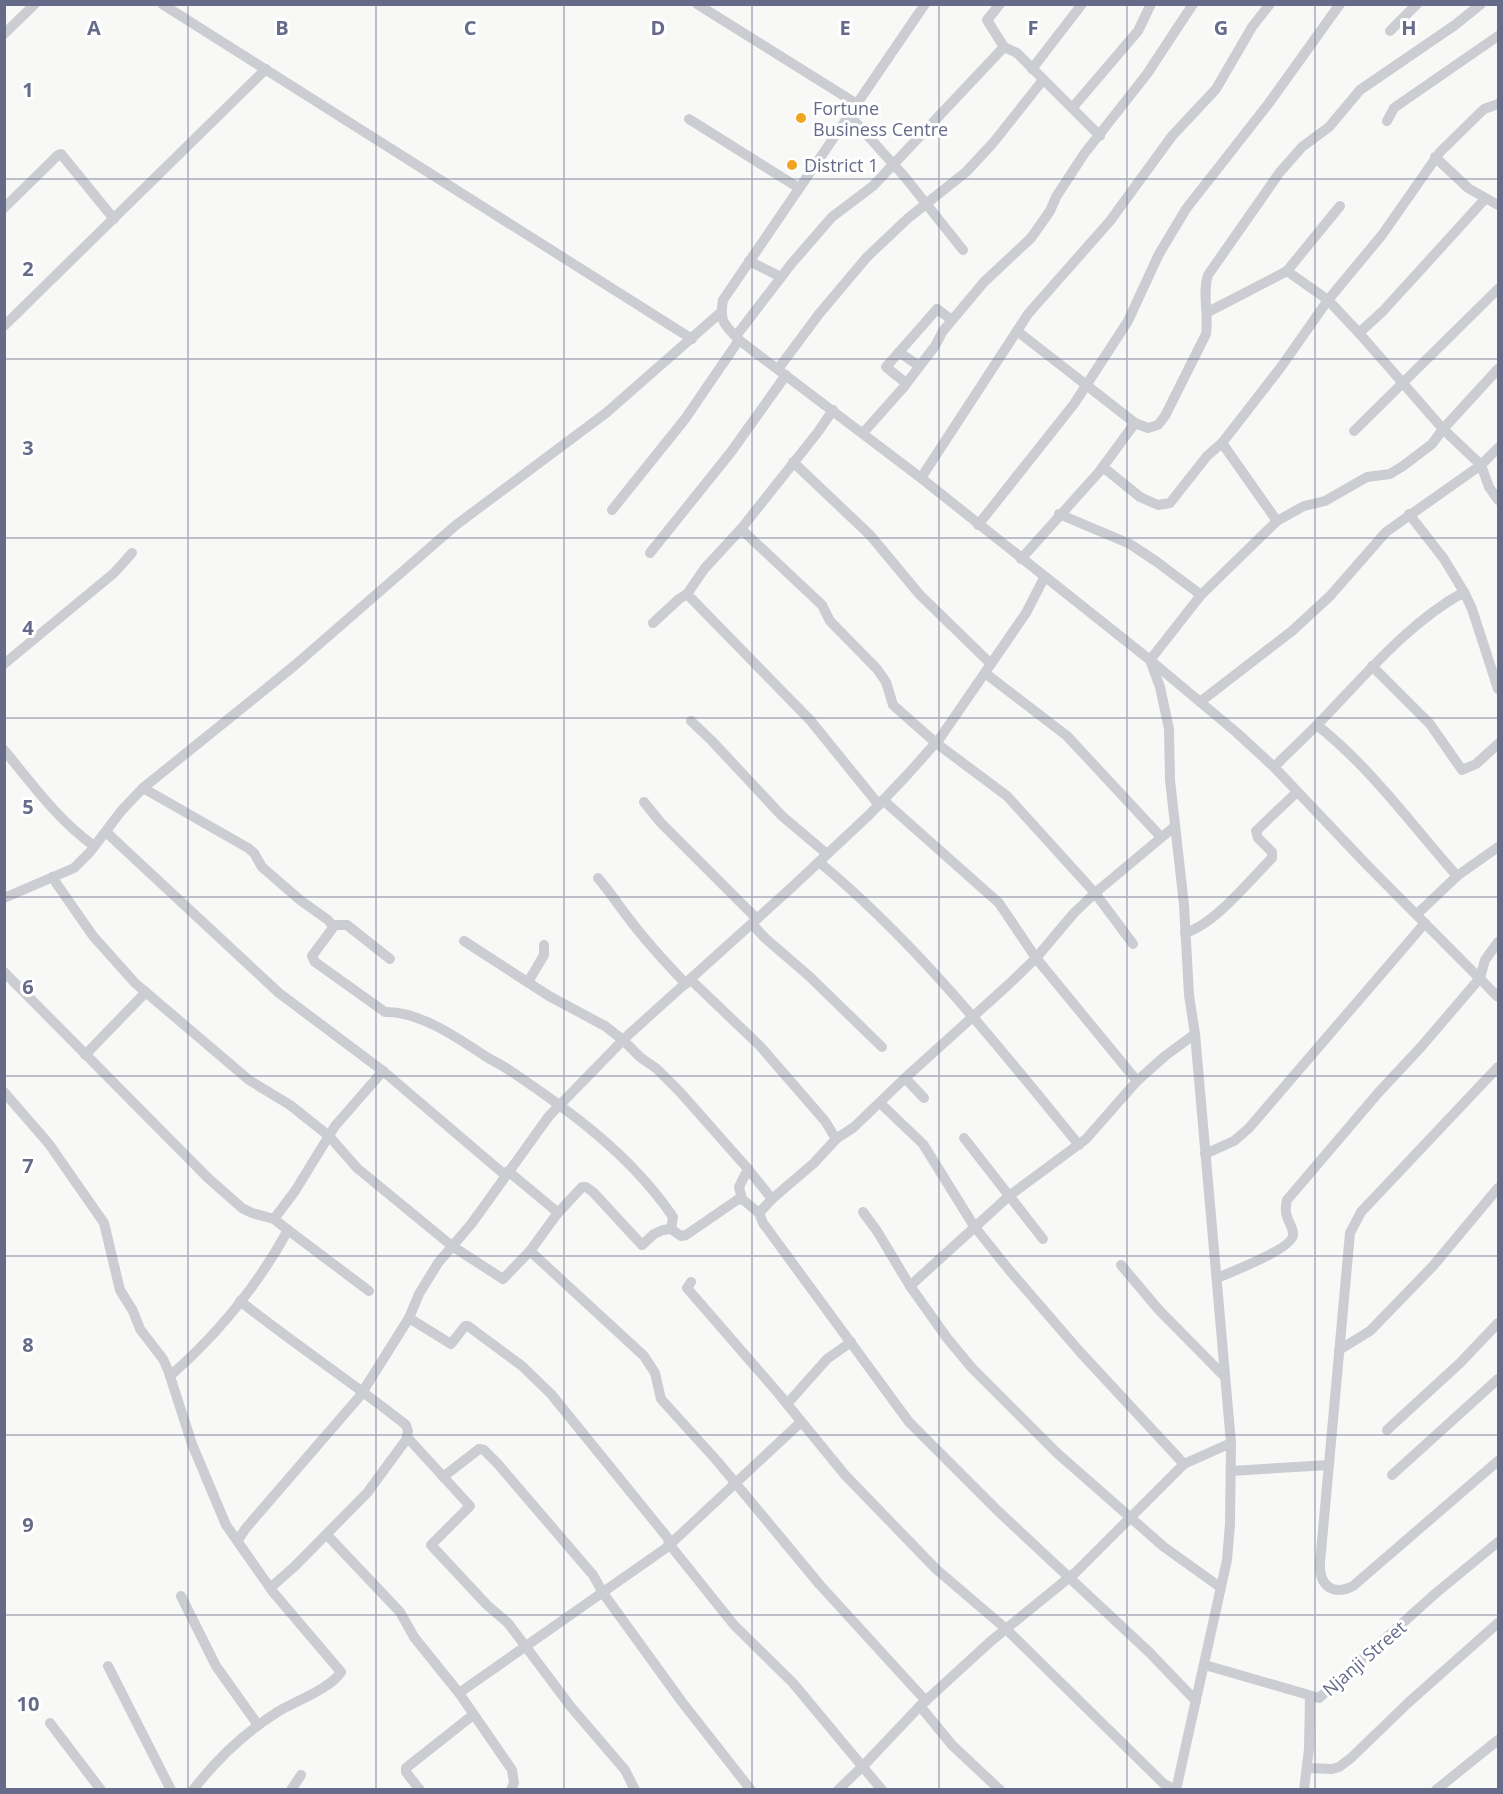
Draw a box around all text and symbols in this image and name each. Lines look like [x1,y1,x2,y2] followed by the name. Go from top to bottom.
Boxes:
[87,14,101,41] text: A
[275,14,289,41] text: B
[464,14,477,41] text: C
[651,14,665,41] text: D
[839,14,851,41] text: E
[1028,14,1038,41] text: F
[1214,14,1228,41] text: G
[1401,14,1417,41] text: H
[22,76,34,103] text: 1
[813,96,948,141] place label: Fortune Business Centre
[794,111,808,125] marker: Fortune Business Centre
[804,153,879,177] place label: District 1
[785,158,799,172] marker: District 1
[22,255,34,282] text: 2
[22,434,34,461] text: 3
[22,614,34,641] text: 4
[22,793,34,820] text: 5
[22,973,34,1000] text: 6
[22,1152,34,1179] text: 7
[22,1331,34,1358] text: 8
[22,1511,34,1538] text: 9
[1317,1615,1411,1701] street label: Njanji Street
[17,1690,39,1717] text: 10

